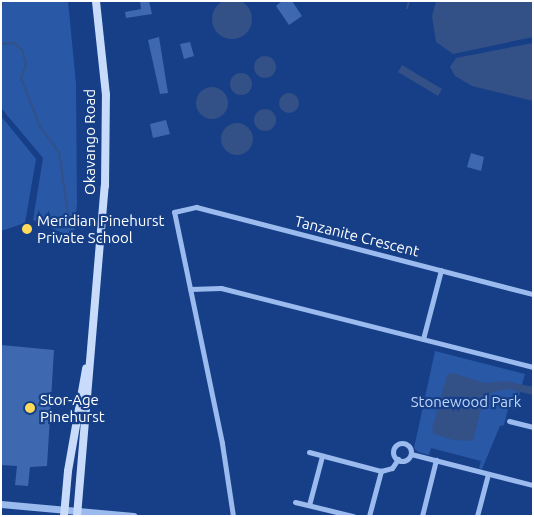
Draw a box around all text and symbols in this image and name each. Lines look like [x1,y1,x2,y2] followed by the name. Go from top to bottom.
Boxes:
[81,89,99,195] street label: Okavango Road
[37,211,164,246] place label: Meridian Pinehurst Private School
[293,212,421,260] street label: Tanzanite Crescent
[21,223,33,235] marker: Meridian Pinehurst Private School
[40,390,105,425] place label: Stor-Age Pinehurst
[411,393,521,411] park label: Stonewood Park
[24,402,36,414] marker: Stor-Age Pinehurst

